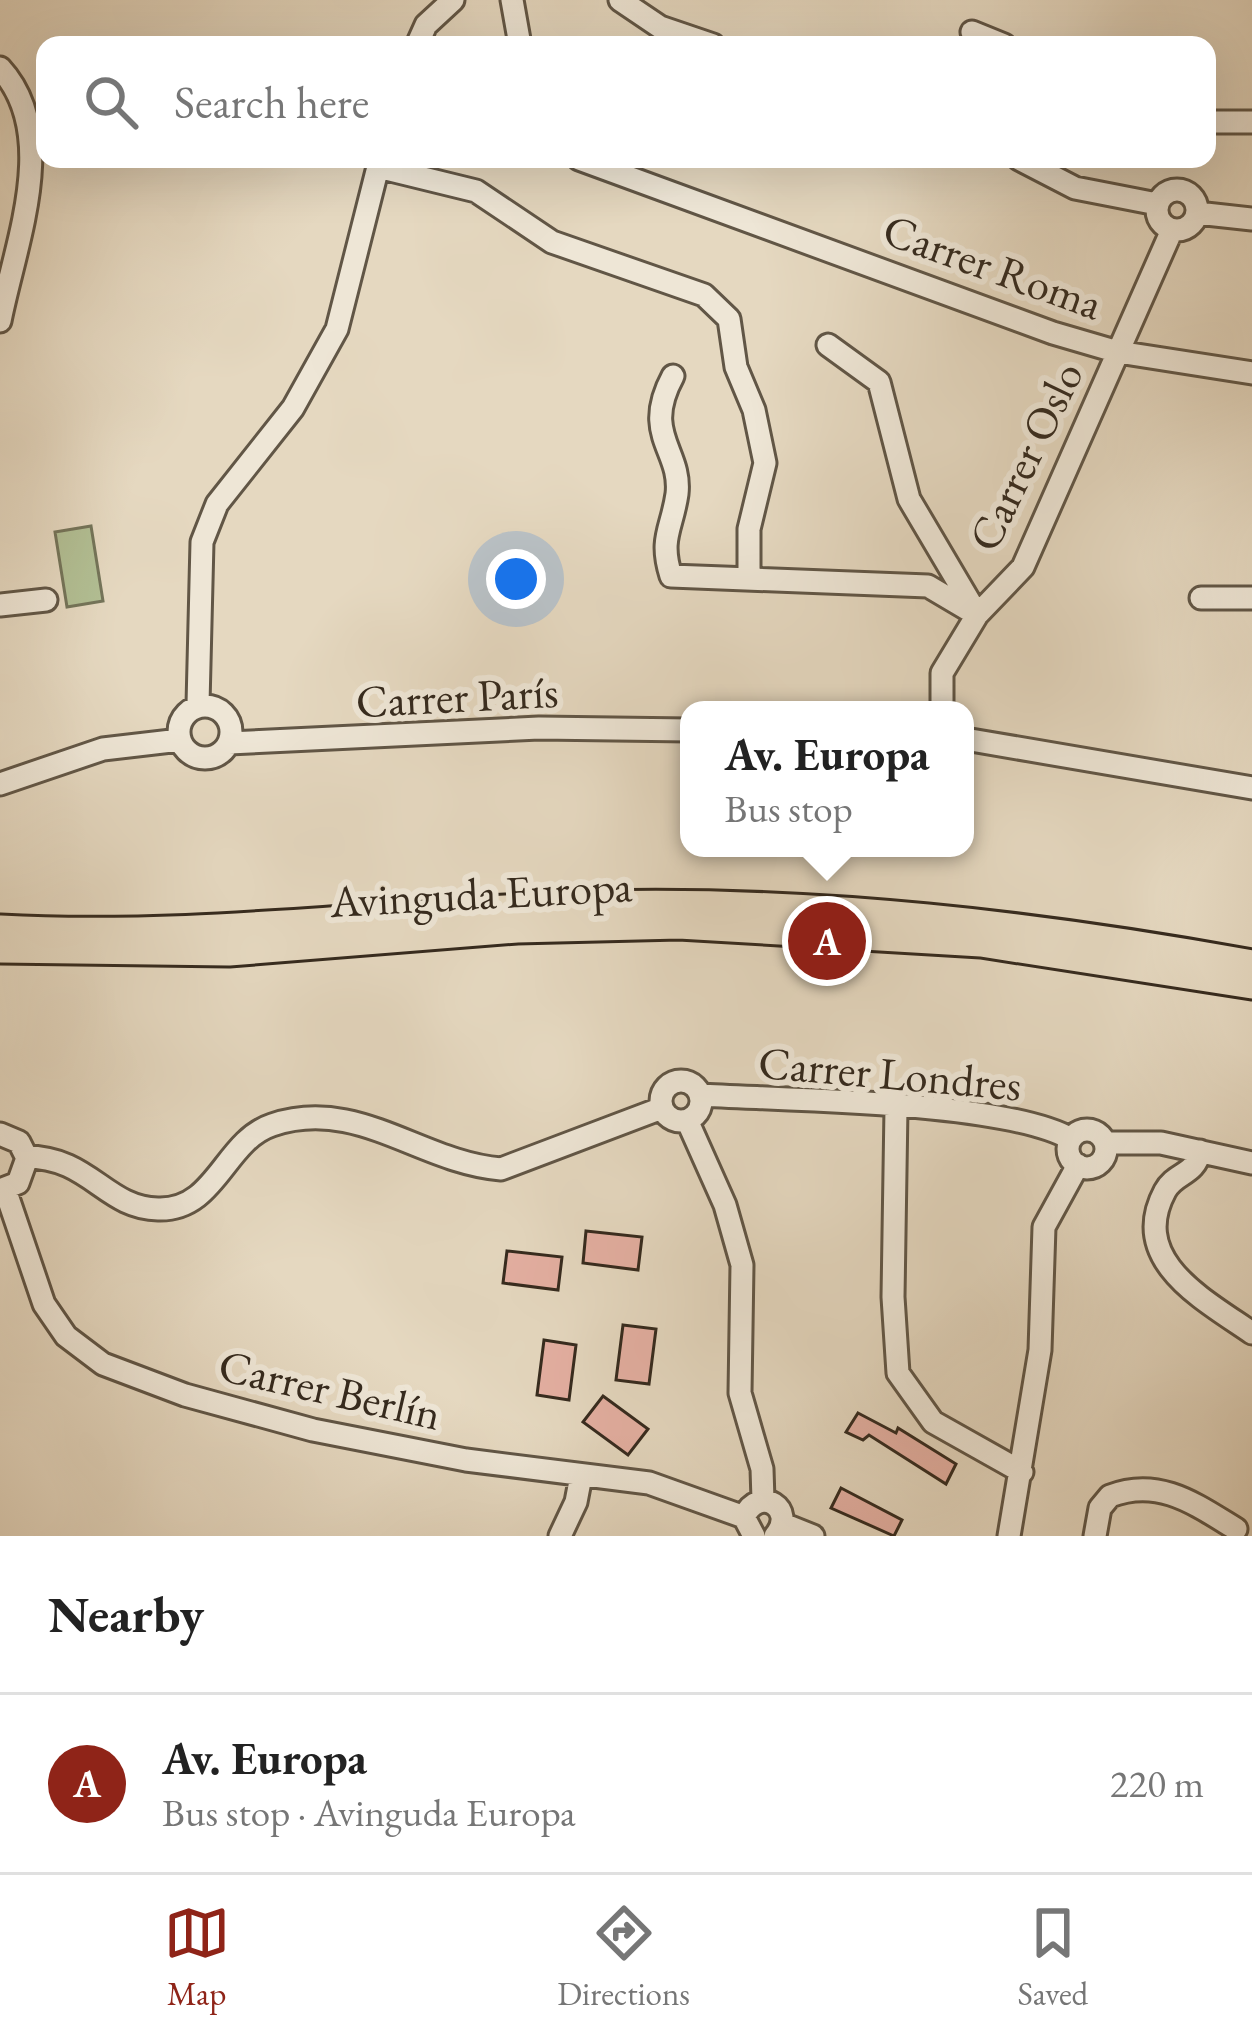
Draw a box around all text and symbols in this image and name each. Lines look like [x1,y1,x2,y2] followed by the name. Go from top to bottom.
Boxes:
[36,36,1216,168] search box
[78,69,144,135] icon: search
[174,73,369,131] text: Search here
[876,200,1110,332] street label: Carrer Roma
[954,352,1096,560] street label: Carrer Oslo
[486,549,546,609] your location
[354,662,560,730] street label: Carrer París
[680,701,974,857] popup
[725,725,929,783] text: Av. Europa
[725,783,853,834] text: Bus stop
[328,856,634,930] street label: Avinguda Europa
[788,896,866,986] pin: A
[756,1033,1024,1113] street label: Carrer Londres
[213,1335,447,1443] street label: Carrer Berlín
[48,1581,204,1647] text: Nearby
[162,1729,367,1787] text: Av. Europa
[73,1758,101,1809] text: A
[1110,1758,1204,1809] text: 220 m
[162,1787,576,1838] text: Bus stop · Avinguda Europa
[164,1900,230,2015] tab: Map
[557,1900,690,2015] tab: Directions
[1018,1900,1088,2015] tab: Saved

